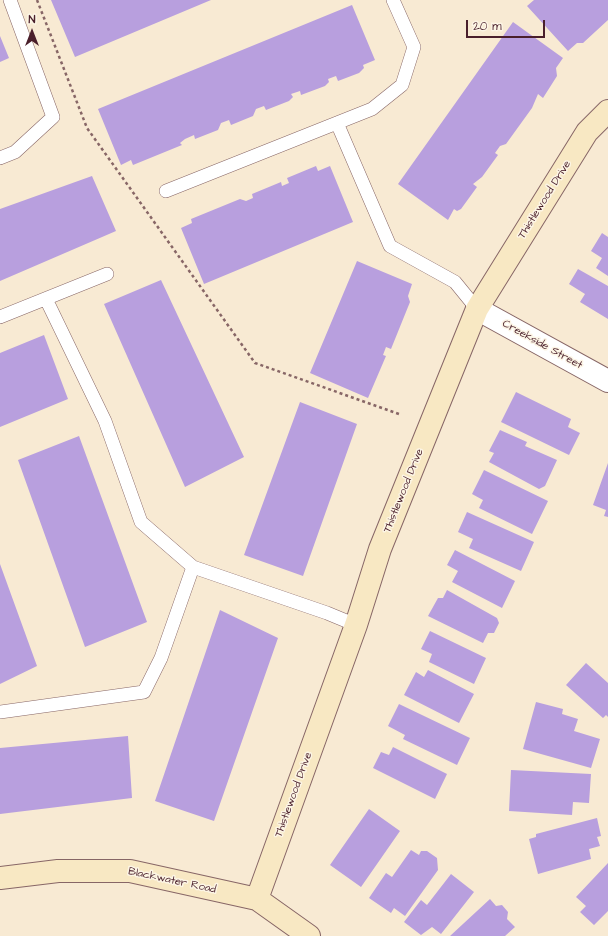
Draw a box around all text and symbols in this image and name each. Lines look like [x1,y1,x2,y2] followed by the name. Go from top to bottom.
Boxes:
[12,12,52,52] north arrow
[29,12,35,27] text: N
[468,12,547,38] scale bar
[473,18,502,35] text: 20 m
[516,159,574,241] street label: Thistlewood Drive
[500,318,584,372] street label: Creekside Street
[381,447,427,535] street label: Thistlewood Drive
[273,751,315,839] street label: Thistlewood Drive
[127,865,217,897] street label: Blackwater Road

